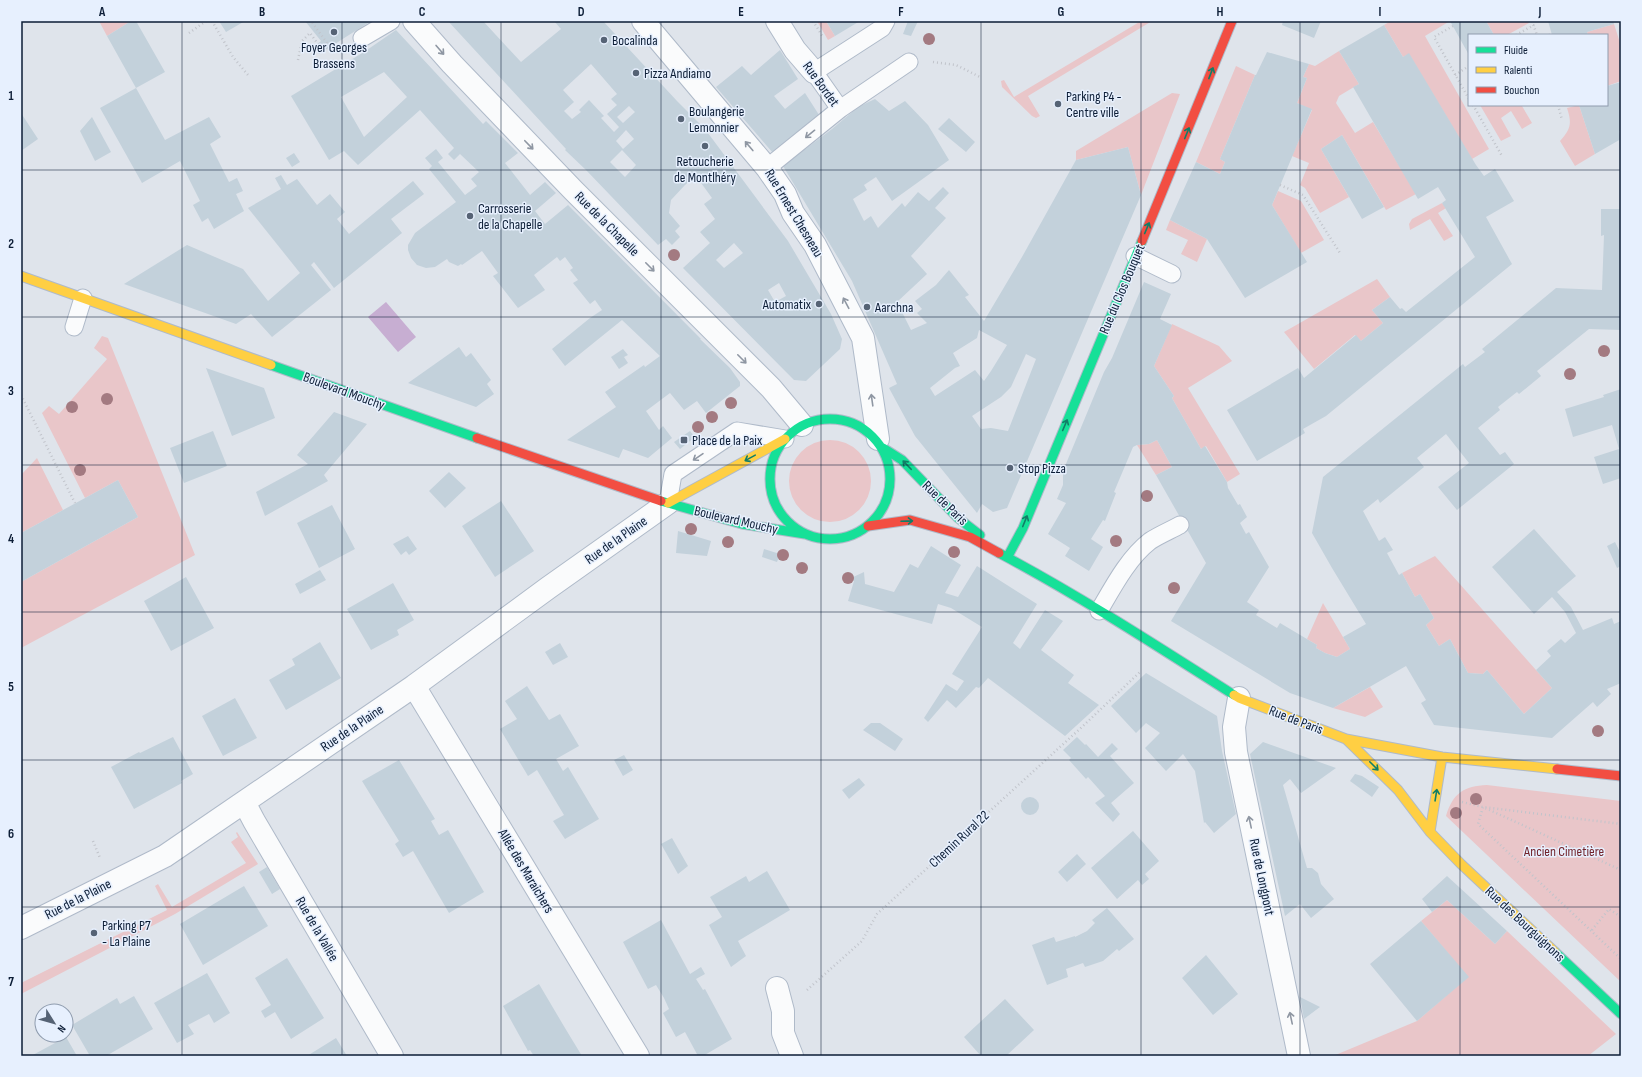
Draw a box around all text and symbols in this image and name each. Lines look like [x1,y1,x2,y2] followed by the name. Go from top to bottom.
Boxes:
[98,4,106,20] text: A
[259,4,265,20] text: B
[419,4,426,20] text: C
[578,4,585,20] text: D
[738,4,744,20] text: E
[898,4,904,20] text: F
[1058,4,1065,20] text: G
[1217,4,1224,20] text: H
[1379,4,1382,20] text: I
[1538,4,1542,20] text: J
[329,27,339,37] marker: Foyer Georges Brassens
[612,32,658,49] place label: Bocalinda
[1468,34,1608,106] legend
[599,35,609,45] marker: Bocalinda
[301,39,367,72] place label: Foyer Georges Brassens
[1504,43,1528,58] text: Fluide
[436,45,445,56] one-way arrow
[799,58,843,110] street label: Rue Bordet
[1504,63,1532,78] text: Ralenti
[644,65,711,82] place label: Pizza Andiamo
[1208,67,1216,79] one-way arrow
[631,68,641,78] marker: Pizza Andiamo
[1504,83,1539,98] text: Bouchon
[8,88,14,104] text: 1
[1066,88,1122,121] place label: Parking P4 - Centre ville
[1053,99,1063,109] marker: Parking P4 - Centre ville
[689,103,744,136] place label: Boulangerie Lemonnier
[676,114,686,124] marker: Boulangerie Lemonnier
[1183,128,1191,140] one-way arrow
[804,129,815,138] one-way arrow
[525,140,534,150] one-way arrow
[745,140,754,151] one-way arrow
[700,141,710,151] marker: Retoucherie de Montlhéry
[674,153,737,186] place label: Retoucherie de Montlhéry
[761,166,827,260] street label: Rue Ernest Chesneau
[571,188,643,260] street label: Rue de la Chapelle
[478,200,542,233] place label: Carrosserie de la Chapelle
[465,211,475,221] marker: Carrosserie de la Chapelle
[1144,222,1152,234] one-way arrow
[8,236,14,252] text: 2
[1095,242,1149,336] street label: Rue du Clos Bouquet
[645,262,655,272] one-way arrow
[762,296,812,313] place label: Automatix
[841,297,849,309] one-way arrow
[814,299,824,309] marker: Automatix
[874,299,913,316] place label: Aarchna
[862,302,872,312] marker: Aarchna
[737,354,747,364] one-way arrow
[301,368,388,414] street label: Boulevard Mouchy
[8,383,14,399] text: 3
[868,394,876,407] one-way arrow
[1062,420,1069,432] one-way arrow
[692,432,763,449] place label: Place de la Paix
[679,435,689,445] marker: Place de la Paix
[693,453,704,461] one-way arrow
[745,455,757,463] one-way arrow
[902,460,912,470] one-way arrow
[1018,460,1066,477] place label: Stop Pizza
[1005,463,1015,473] marker: Stop Pizza
[919,477,971,529] street label: Rue de Paris
[692,502,780,538] street label: Boulevard Mouchy
[582,512,650,568] street label: Rue de la Plaine
[1022,516,1030,528] one-way arrow
[900,518,913,525] one-way arrow
[8,531,14,547] text: 4
[8,679,14,695] text: 5
[317,701,387,755] street label: Rue de la Plaine
[1267,702,1325,738] street label: Rue de Paris
[1369,761,1379,771] one-way arrow
[1432,789,1440,802] one-way arrow
[925,807,993,871] street label: Chemin Rural 22
[1246,816,1254,829] one-way arrow
[494,825,558,916] street label: Allée des Maraichers
[8,826,14,842] text: 6
[1246,837,1278,917] street label: Rue de Longpont
[1523,843,1604,860] park label: Ancien Cimetière
[42,875,114,923] street label: Rue de la Plaine
[1482,883,1568,965] street label: Rue des Bourguignons
[292,894,342,964] street label: Rue de la Vallée
[102,917,151,950] place label: Parking P7 - La Plaine
[89,928,99,938] marker: Parking P7 - La Plaine
[8,974,14,990] text: 7
[34,1003,74,1043] north arrow
[1287,1012,1295,1025] one-way arrow
[55,1022,69,1035] text: N

